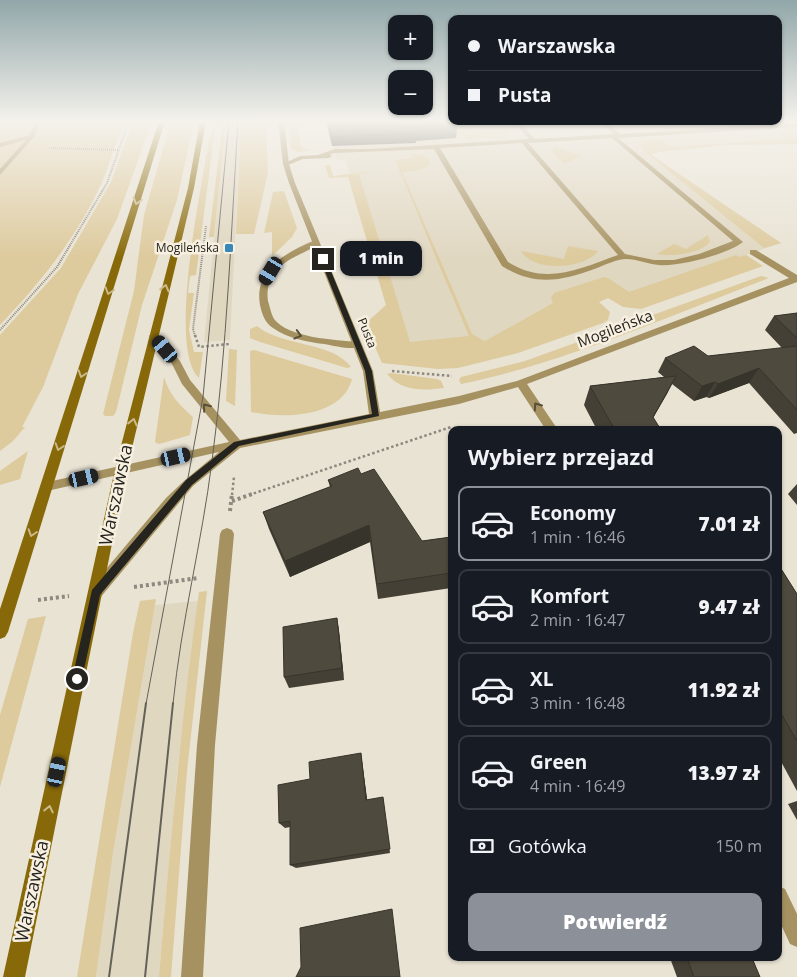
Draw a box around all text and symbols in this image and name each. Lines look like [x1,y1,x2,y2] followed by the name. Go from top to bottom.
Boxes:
[388,15,433,115] map controls
[388,15,433,60] button: +
[498,33,616,59] text: Warszawska
[388,70,433,115] button: −
[498,82,552,108] text: Pusta
[133,196,143,205] one-way arrow
[156,239,219,256] place label: Mogileńska
[223,242,235,254] marker: Mogileńska
[340,242,423,276] callout: 1 min
[358,247,404,269] text: 1 min
[312,248,334,270] route end
[256,254,285,288] car
[159,284,170,293] one-way arrow
[104,286,114,294] one-way arrow
[574,305,655,352] street label: Mogileńska
[354,315,381,350] street label: Pusta
[293,330,301,340] one-way arrow
[149,333,180,365] car
[78,369,88,377] one-way arrow
[534,402,543,412] one-way arrow
[203,404,211,413] one-way arrow
[127,418,137,426] one-way arrow
[468,441,654,471] text: Wybierz przejazd
[55,442,65,450] one-way arrow
[93,442,137,548] street label: Warszawska
[159,446,192,468] car
[67,467,100,489] car
[530,500,616,526] text: Economy
[470,501,515,546] icon: car
[699,511,760,537] text: 7.01 zł
[530,526,625,548] text: 1 min · 16:46
[27,528,37,536] one-way arrow
[530,583,609,609] text: Komfort
[470,584,515,629] icon: car
[699,594,760,620] text: 9.47 zł
[530,609,625,631] text: 2 min · 16:47
[530,666,553,692] text: XL
[470,667,515,712] icon: car
[66,668,88,690] route start
[687,677,760,703] text: 11.92 zł
[530,692,625,714] text: 3 min · 16:48
[530,749,587,775] text: Green
[470,750,515,795] icon: car
[46,756,67,788] car
[687,760,760,786] text: 13.97 zł
[530,775,625,797] text: 4 min · 16:49
[44,805,54,814] one-way arrow
[468,832,496,860] icon: cash
[508,833,587,859] text: Gotówka
[716,835,762,857] text: 150 m
[9,838,53,944] street label: Warszawska
[468,893,762,951] button: Potwierdź

